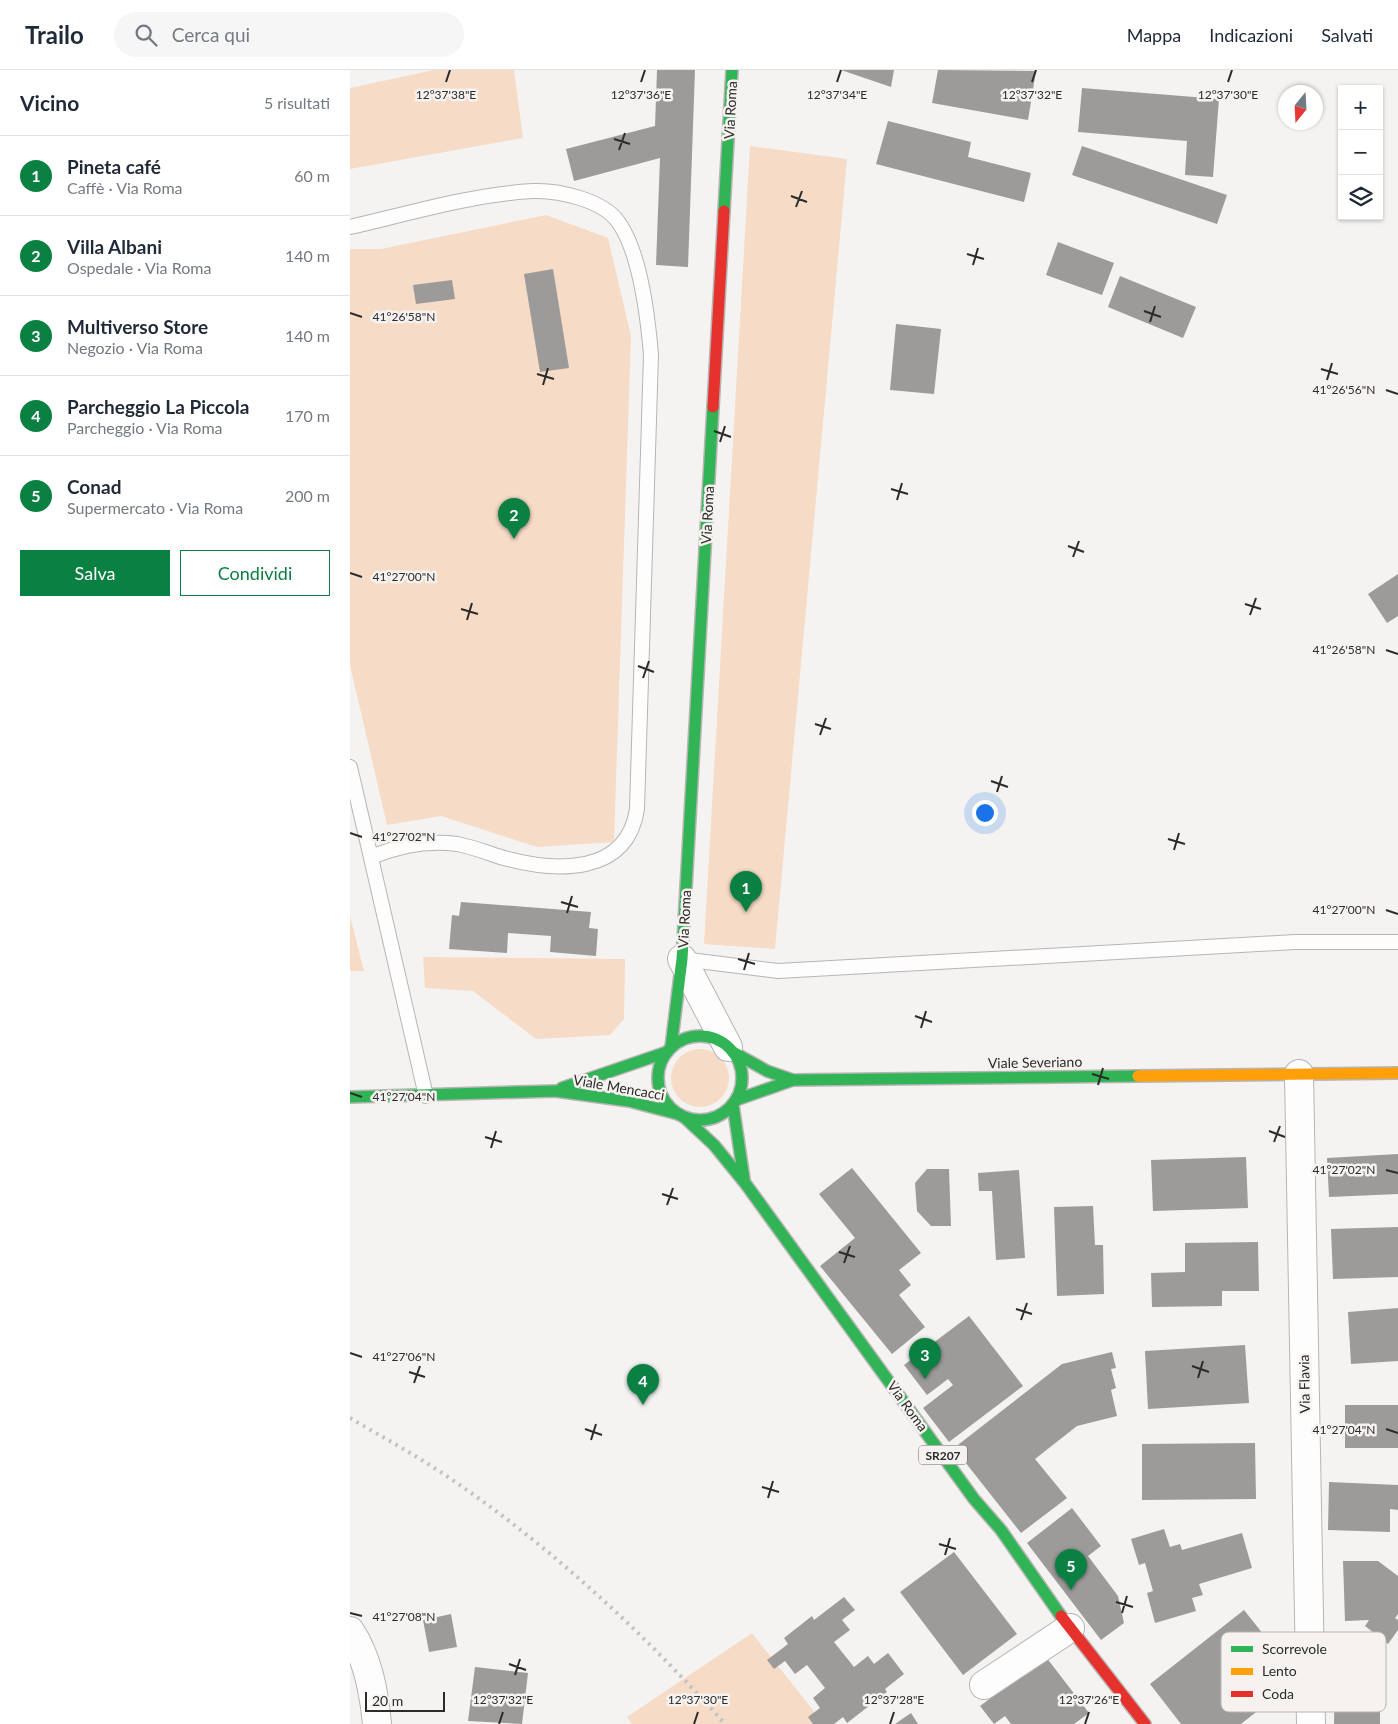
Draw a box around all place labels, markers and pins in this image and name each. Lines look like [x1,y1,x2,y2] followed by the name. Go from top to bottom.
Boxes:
[498,498,530,539] pin: 2
[730,871,762,912] pin: 1
[909,1338,941,1379] pin: 3
[627,1364,659,1405] pin: 4
[1055,1549,1087,1590] pin: 5

